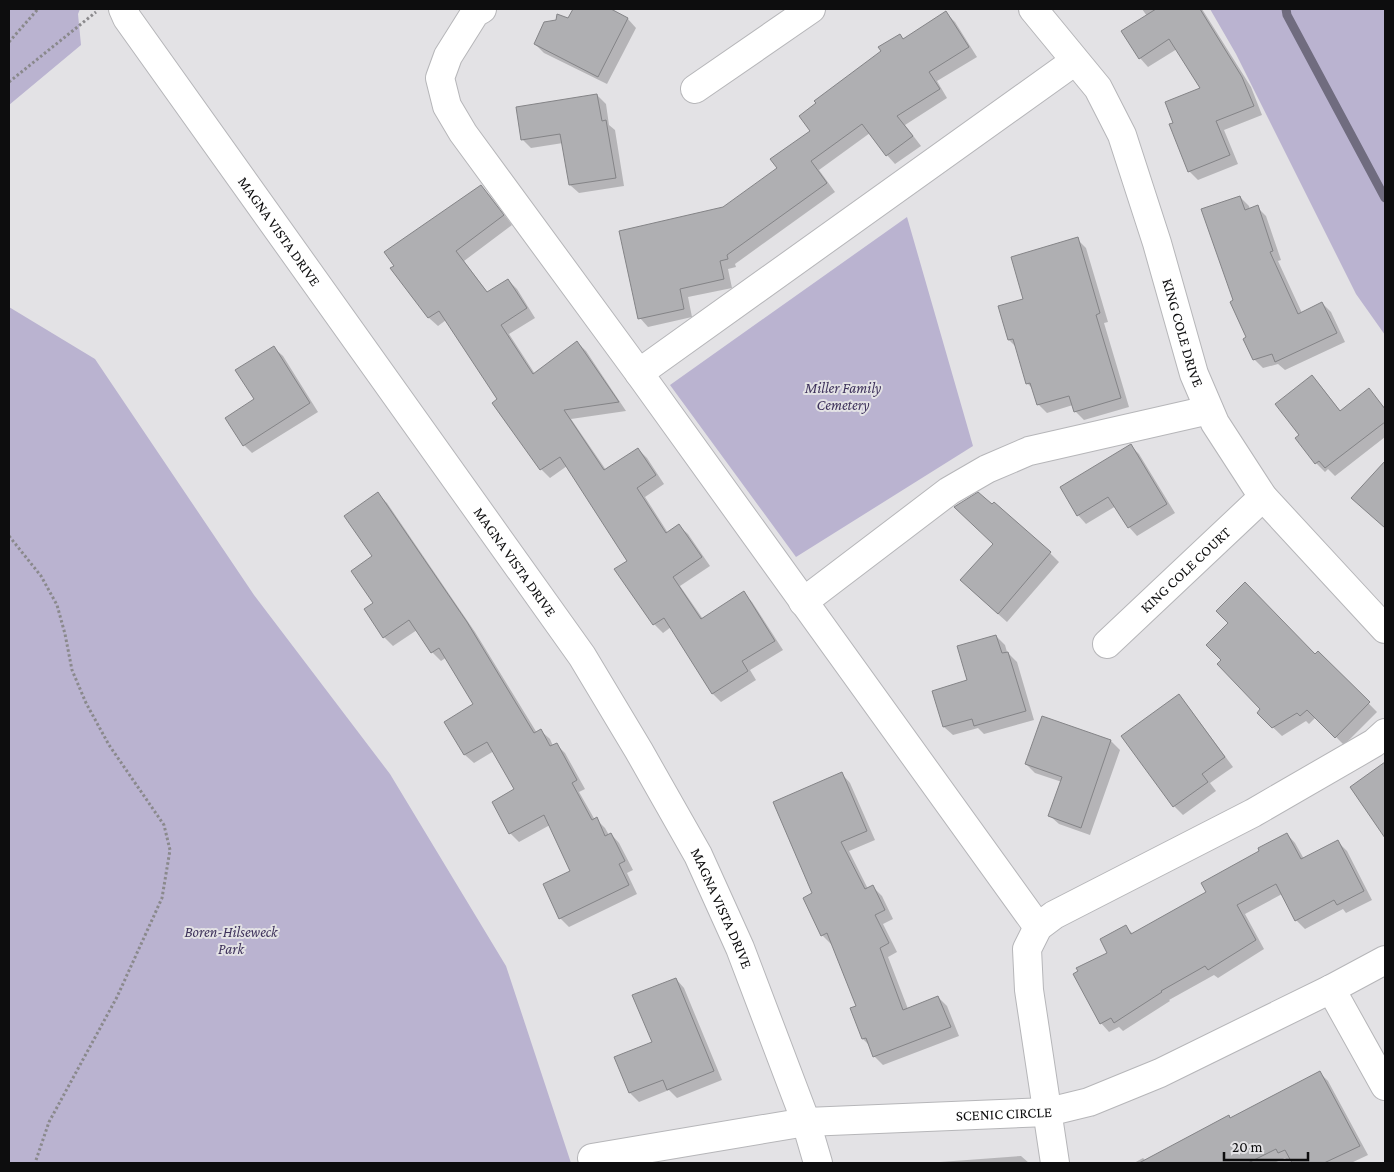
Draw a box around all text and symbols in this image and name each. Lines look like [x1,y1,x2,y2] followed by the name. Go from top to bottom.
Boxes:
[235,174,324,289] street label: MAGNA VISTA DRIVE
[1159,277,1207,389] street label: KING COLE DRIVE
[804,380,881,414] park label: Miller Family Cemetery
[471,504,559,620] street label: MAGNA VISTA DRIVE
[1137,524,1234,616] street label: KING COLE COURT
[688,845,755,971] street label: MAGNA VISTA DRIVE
[184,924,279,957] park label: Boren-Hilseweck Park
[955,1104,1052,1124] street label: SCENIC CIRCLE
[1224,1130,1308,1162] scale bar
[1232,1139,1263,1155] text: 20 m

